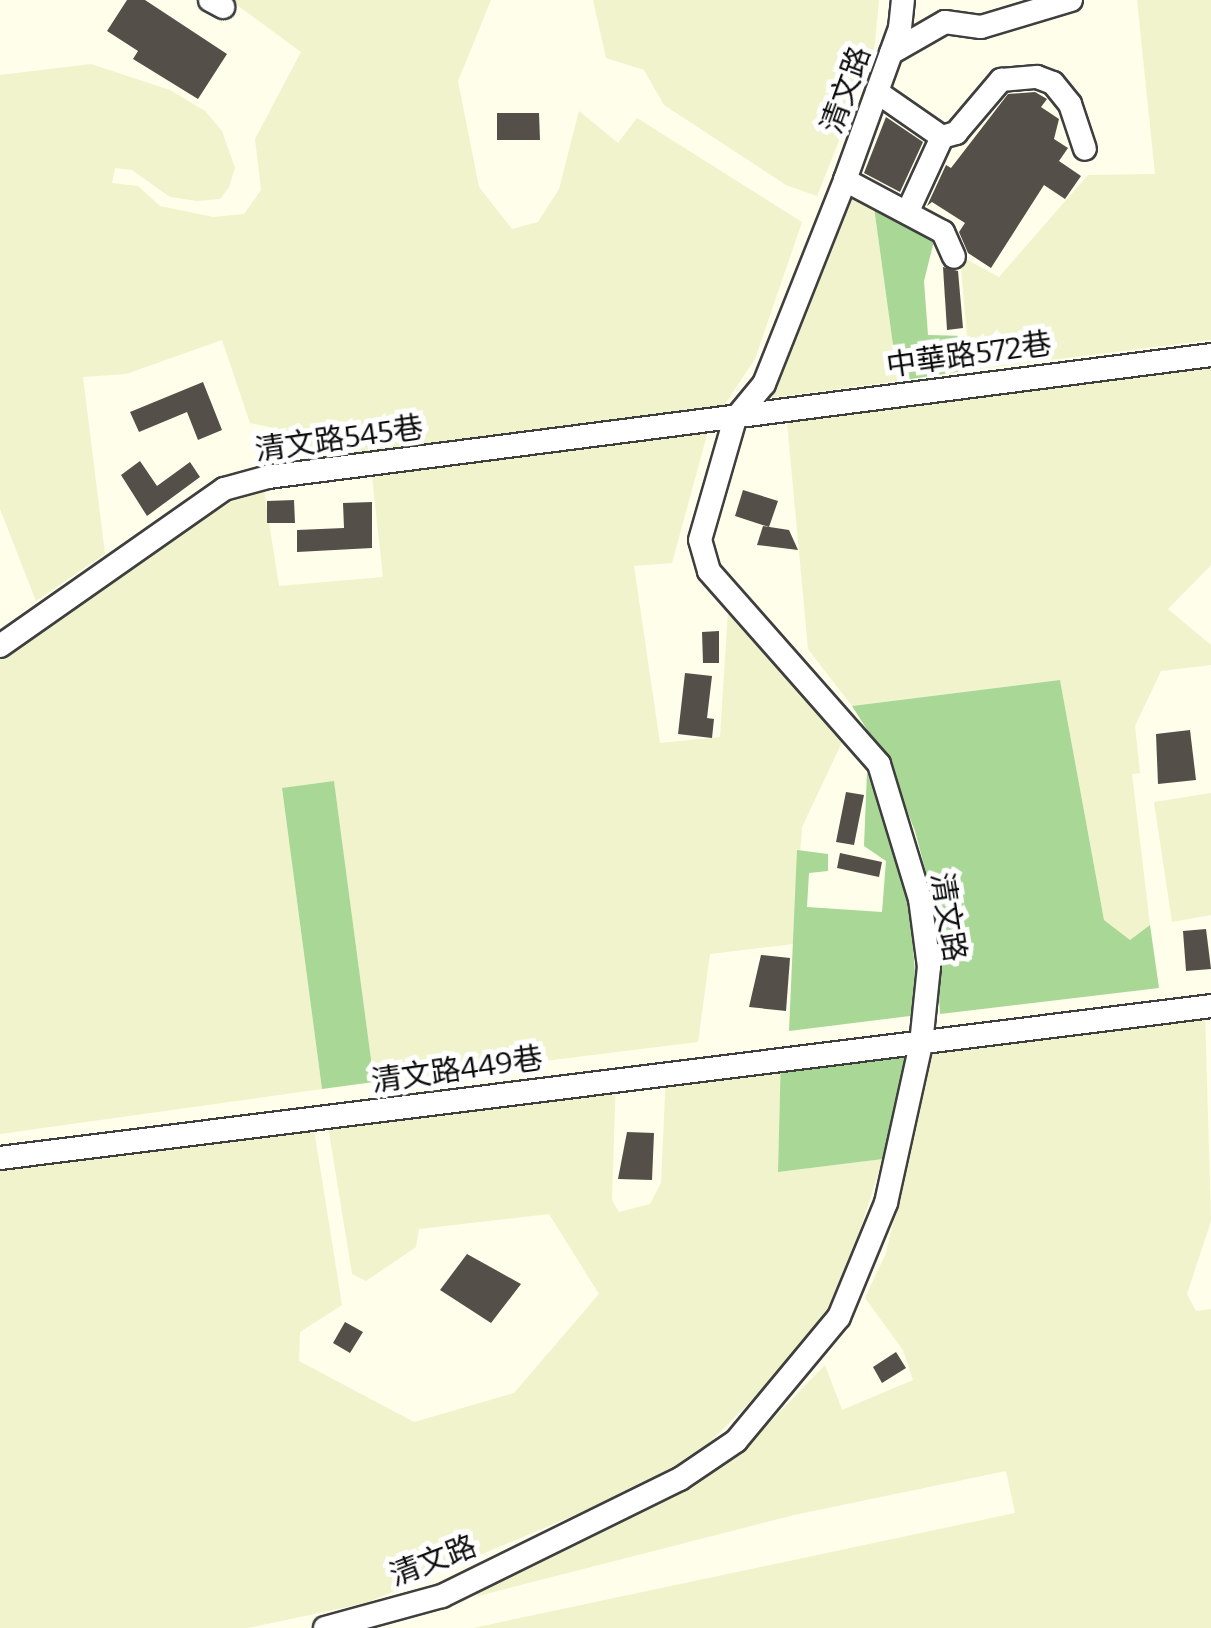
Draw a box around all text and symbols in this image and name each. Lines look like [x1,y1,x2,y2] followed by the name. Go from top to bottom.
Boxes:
[814,42,878,138] street label: 清文路
[884,326,1054,384] street label: 中華路572巷
[253,409,425,469] street label: 清文路545巷
[923,870,973,964] street label: 清文路
[369,1040,545,1100] street label: 清文路449巷
[385,1528,481,1594] street label: 清文路

